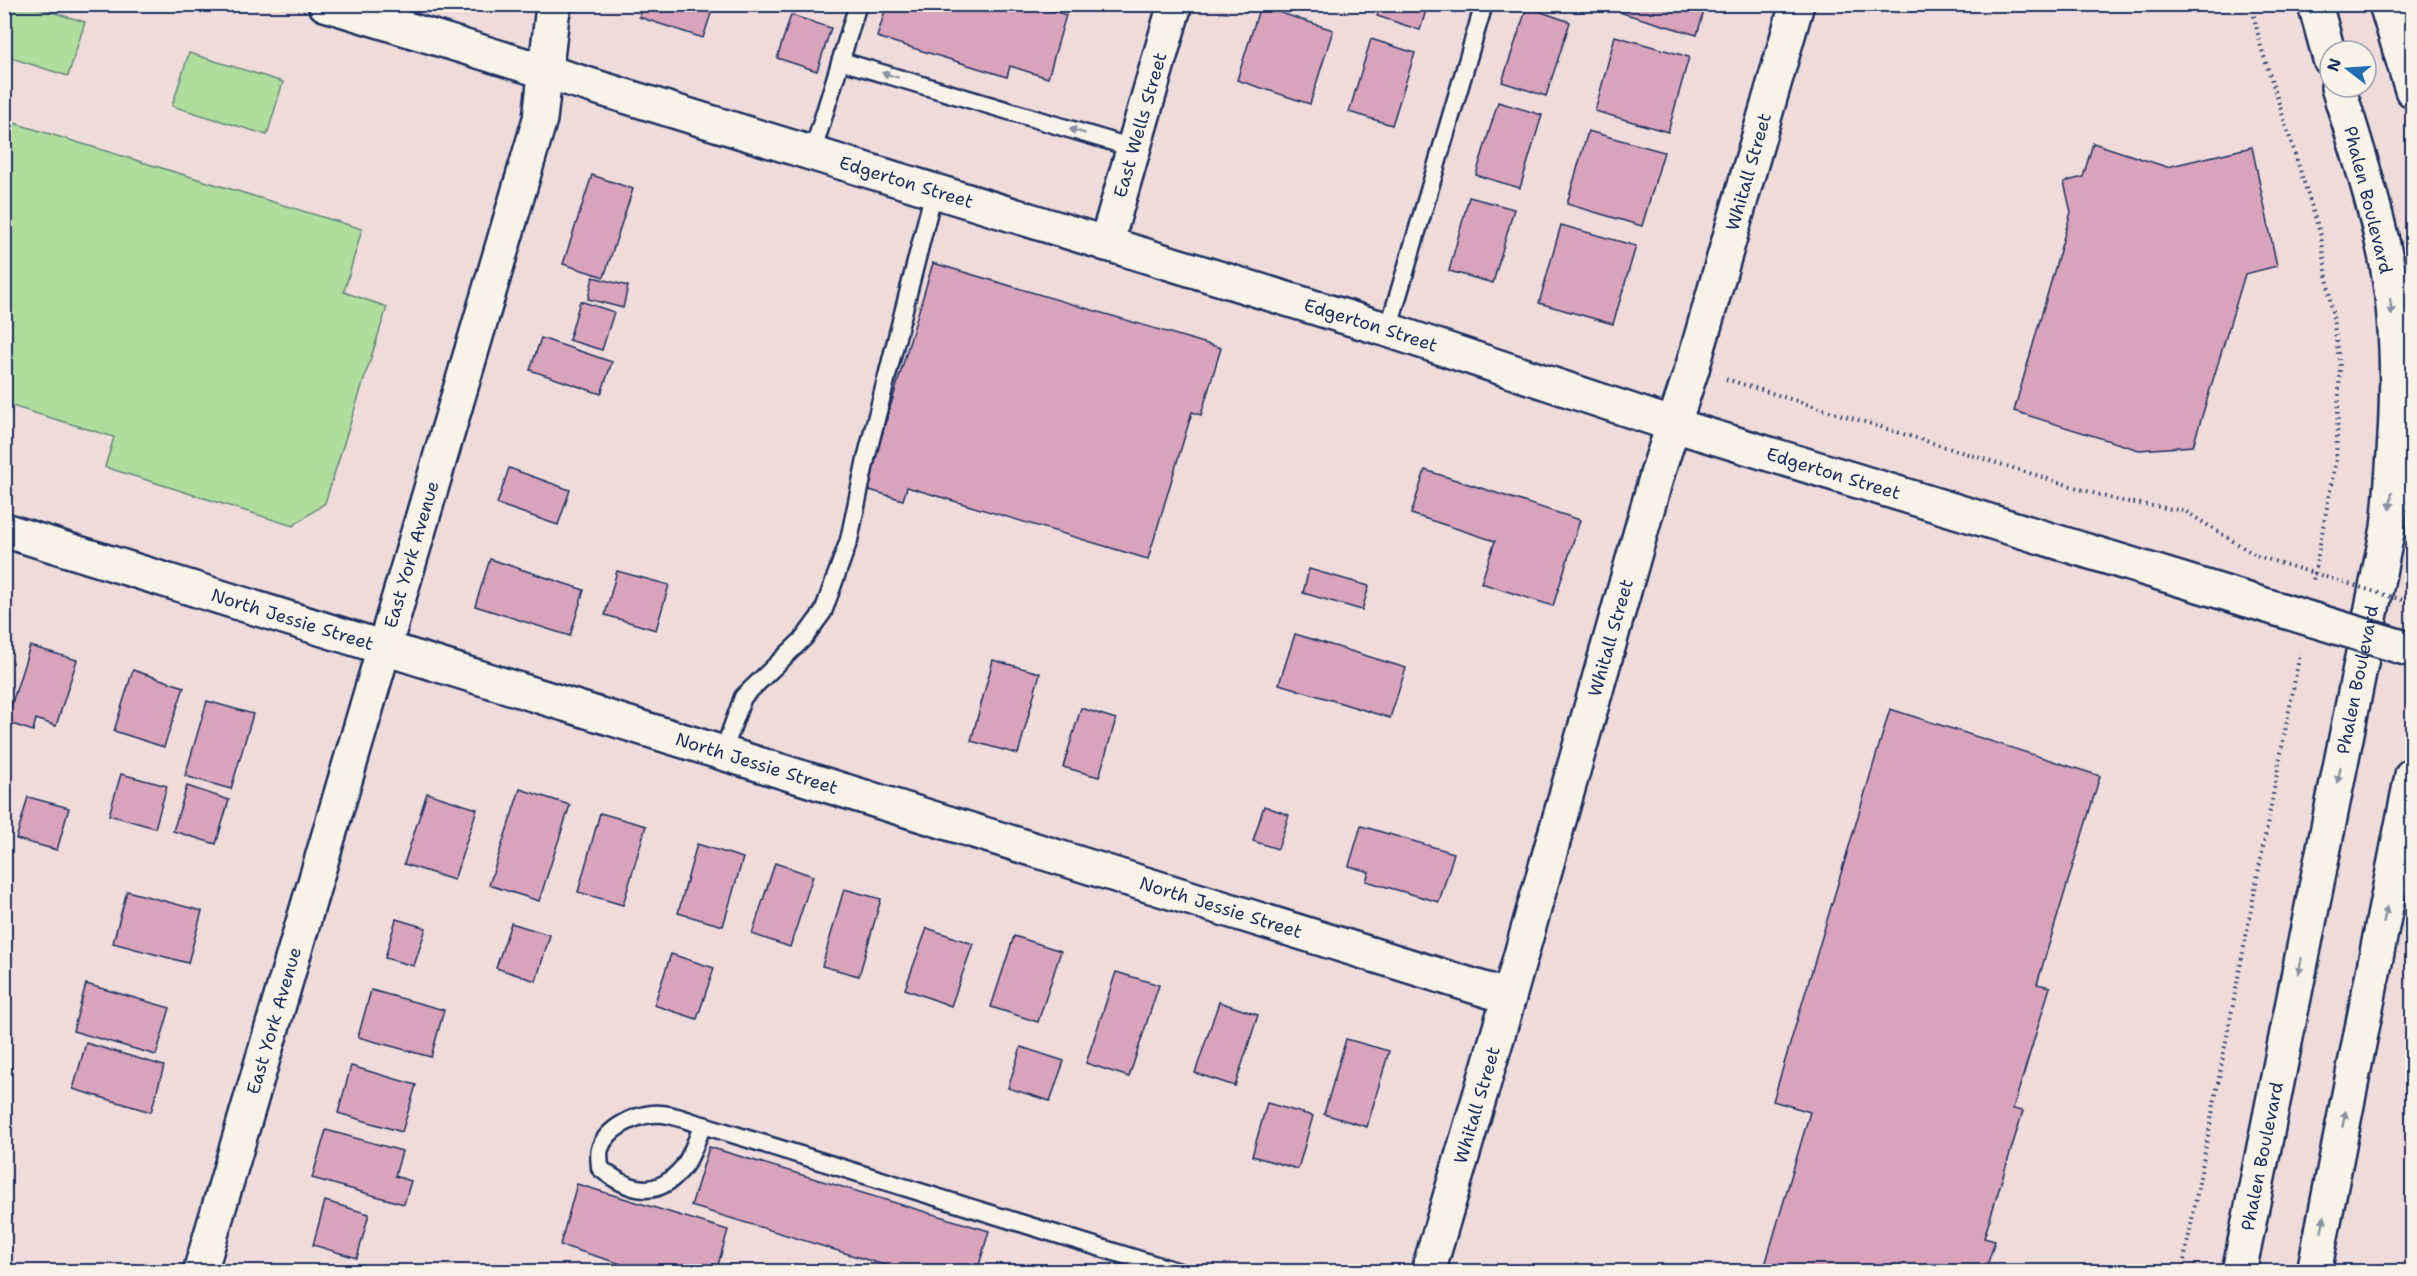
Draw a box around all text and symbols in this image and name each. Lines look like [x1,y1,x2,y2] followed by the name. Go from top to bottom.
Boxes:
[2318,39,2378,99] north arrow
[1108,49,1173,200] street label: East Wells Street
[2322,56,2346,74] text: N
[881,70,899,79] one-way arrow
[1720,110,1777,234] street label: Whitall Street
[2338,124,2398,276] street label: Phalen Boulevard
[1068,126,1086,135] one-way arrow
[836,150,976,214] street label: Edgerton Street
[1301,293,1441,358] street label: Edgerton Street
[2386,297,2396,316] one-way arrow
[1764,442,1904,505] street label: Edgerton Street
[379,478,445,631] street label: East York Avenue
[2386,492,2395,511] one-way arrow
[1583,576,1639,699] street label: Whitall Street
[208,583,377,656] street label: North Jessie Street
[2331,603,2384,756] street label: Phalen Boulevard
[672,727,841,800] street label: North Jessie Street
[2333,766,2343,784] one-way arrow
[1137,871,1305,944] street label: North Jessie Street
[2381,905,2390,924] one-way arrow
[241,944,307,1097] street label: East York Avenue
[2295,957,2304,976] one-way arrow
[1449,1043,1506,1167] street label: Whitall Street
[2236,1080,2289,1233] street label: Phalen Boulevard
[2340,1109,2349,1128] one-way arrow
[2319,1214,2328,1233] one-way arrow

